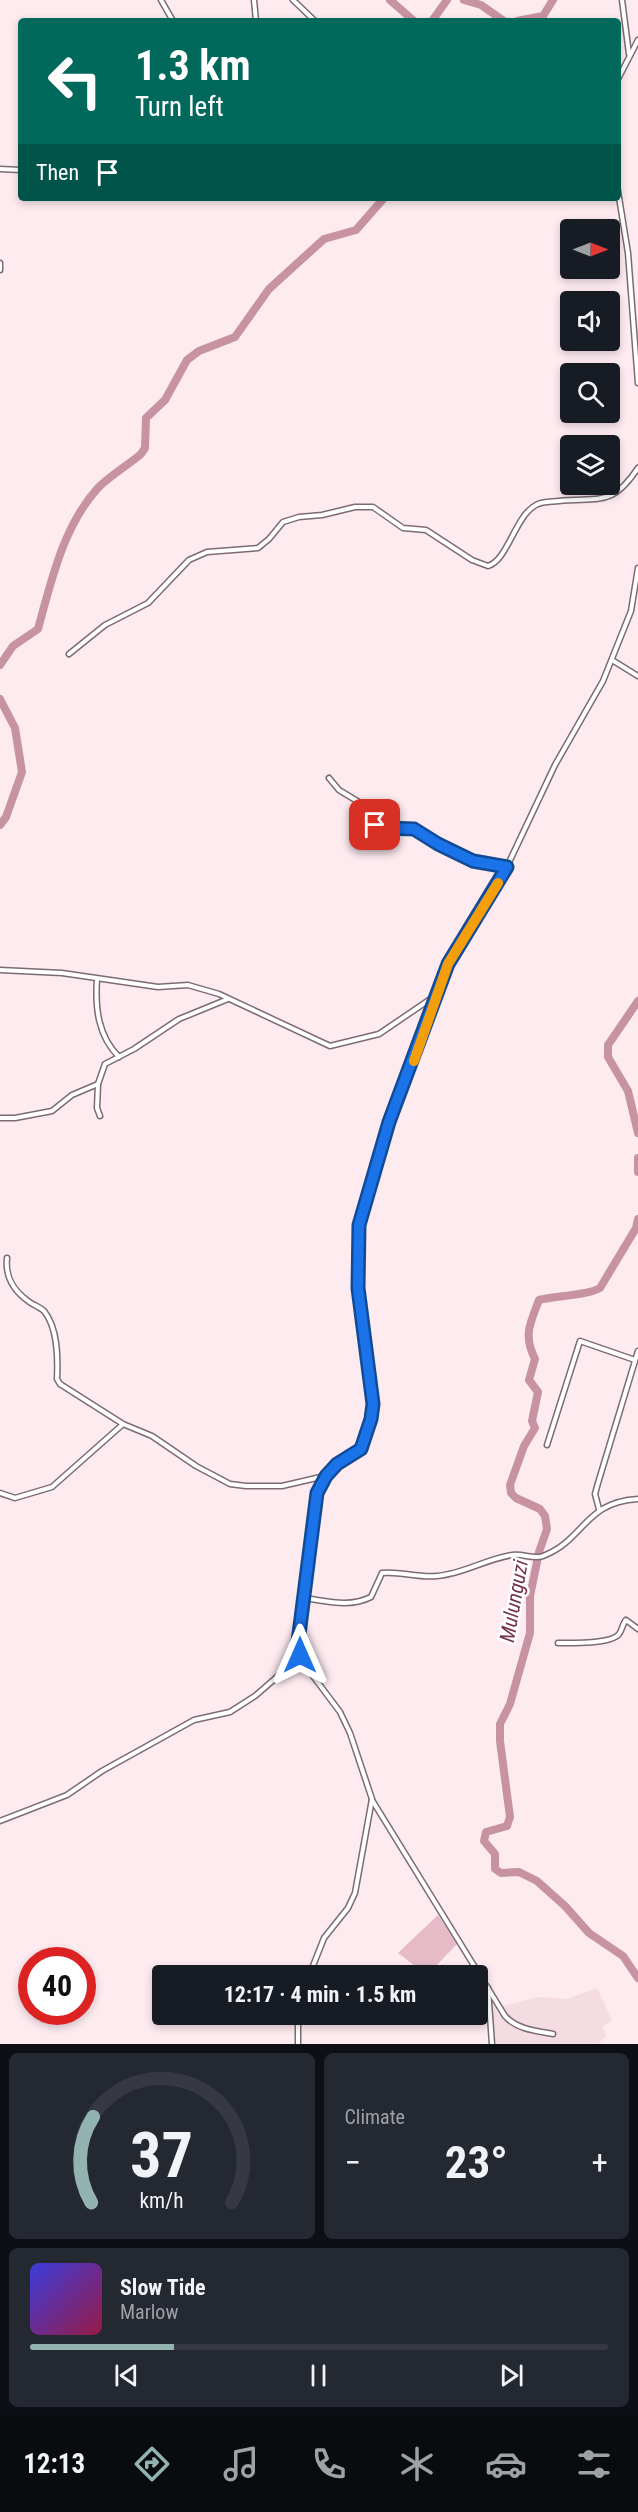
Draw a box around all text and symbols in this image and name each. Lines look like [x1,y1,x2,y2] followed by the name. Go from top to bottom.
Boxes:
[135,41,251,90] text: 1.3 km
[36,42,114,120] icon: left
[135,91,224,123] text: Turn left
[91,156,124,189] icon: arrive
[36,160,79,185] text: Then
[560,219,620,279] north arrow
[560,219,620,495] map controls
[560,291,620,351] button: sound
[560,363,620,423] button: search
[560,435,620,495] button: layers
[349,799,400,850] pin
[358,808,391,841] icon: arrive
[495,1558,533,1644] water label: Mulunguzi
[268,1623,332,1687] position arrow
[18,1947,96,2025] speed limit sign: 40
[224,1982,416,2007] text: 12:17 · 4 min · 1.5 km
[345,2105,405,2129] text: Climate
[130,2119,193,2192] text: 37
[445,2136,508,2189] text: 23°
[345,2143,361,2182] text: −
[592,2143,608,2182] text: +
[140,2188,184,2213] text: km/h
[120,2275,206,2300] text: Slow Tide
[120,2300,178,2324] text: Marlow
[110,2359,143,2392] icon: previous
[302,2359,335,2392] icon: pause
[495,2359,528,2392] icon: next
[131,2443,173,2485] icon: directions
[220,2443,262,2485] icon: music
[308,2443,350,2485] icon: phone
[396,2443,438,2485] icon: climate
[485,2443,527,2485] icon: car
[573,2443,615,2485] icon: filters
[23,2448,85,2480] text: 12:13

